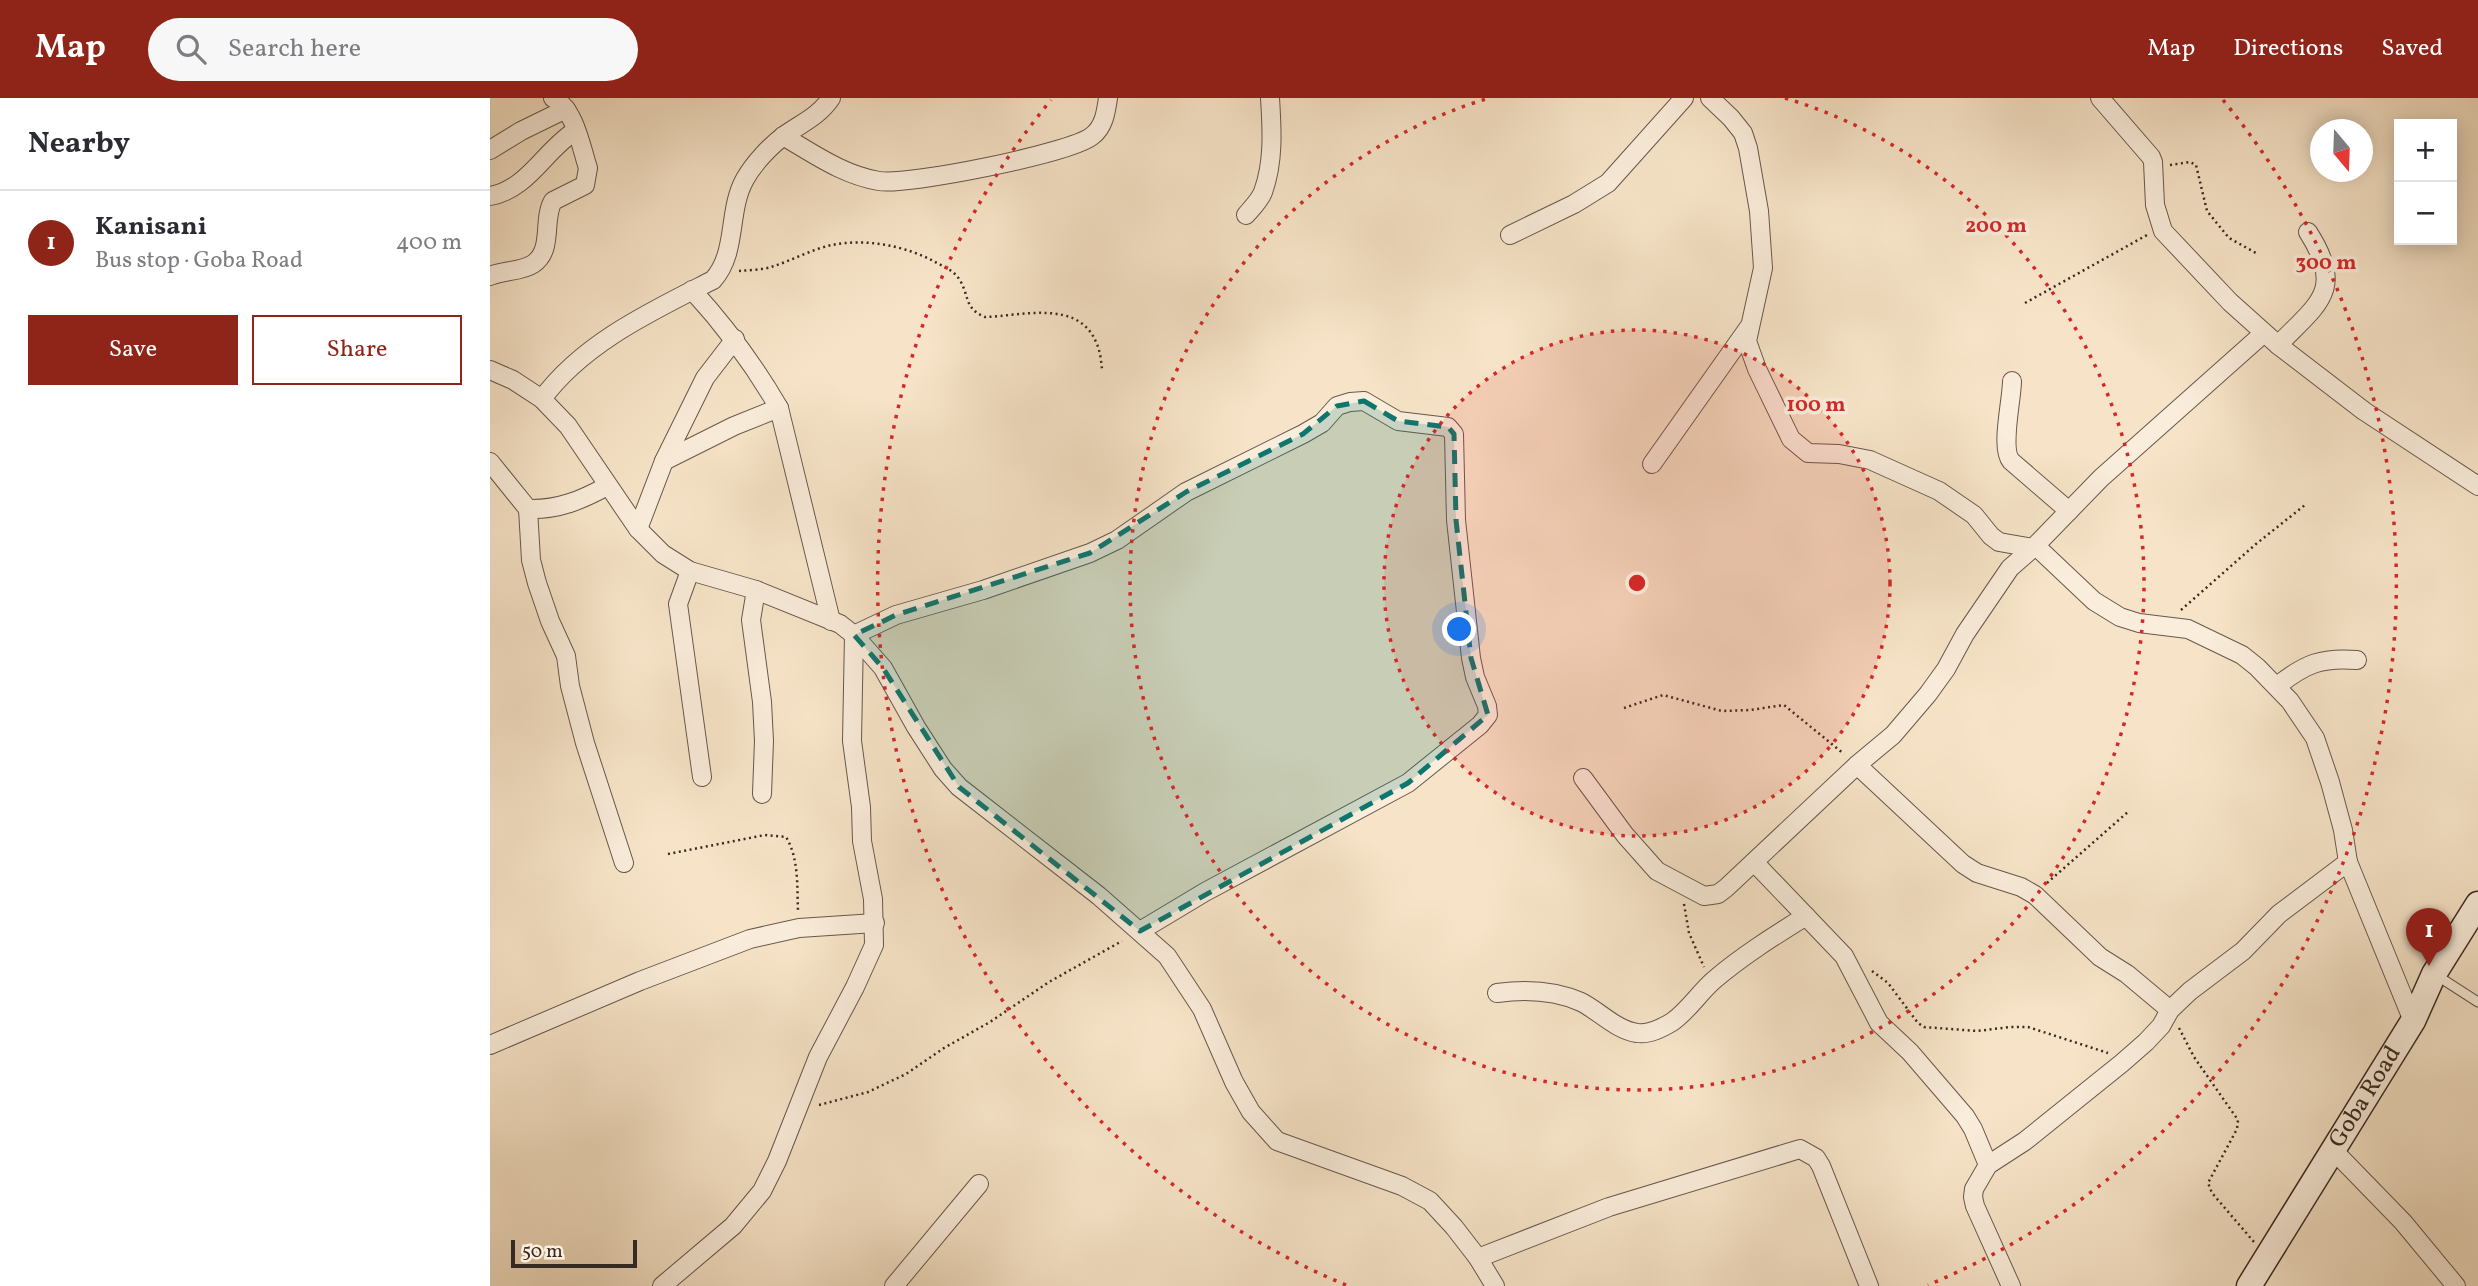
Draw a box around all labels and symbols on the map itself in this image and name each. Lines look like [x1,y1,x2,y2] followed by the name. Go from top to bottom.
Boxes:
[2310,119,2373,182] north arrow
[1965,212,2027,241] text: 200 m
[2296,249,2356,278] text: 300 m
[1786,391,1846,420] text: 100 m
[1625,571,1649,595] centre of rings
[1442,612,1476,646] your location
[2406,908,2452,966] pin: 1
[2321,1040,2410,1155] street label: Goba Road
[511,1237,637,1269] scale bar

